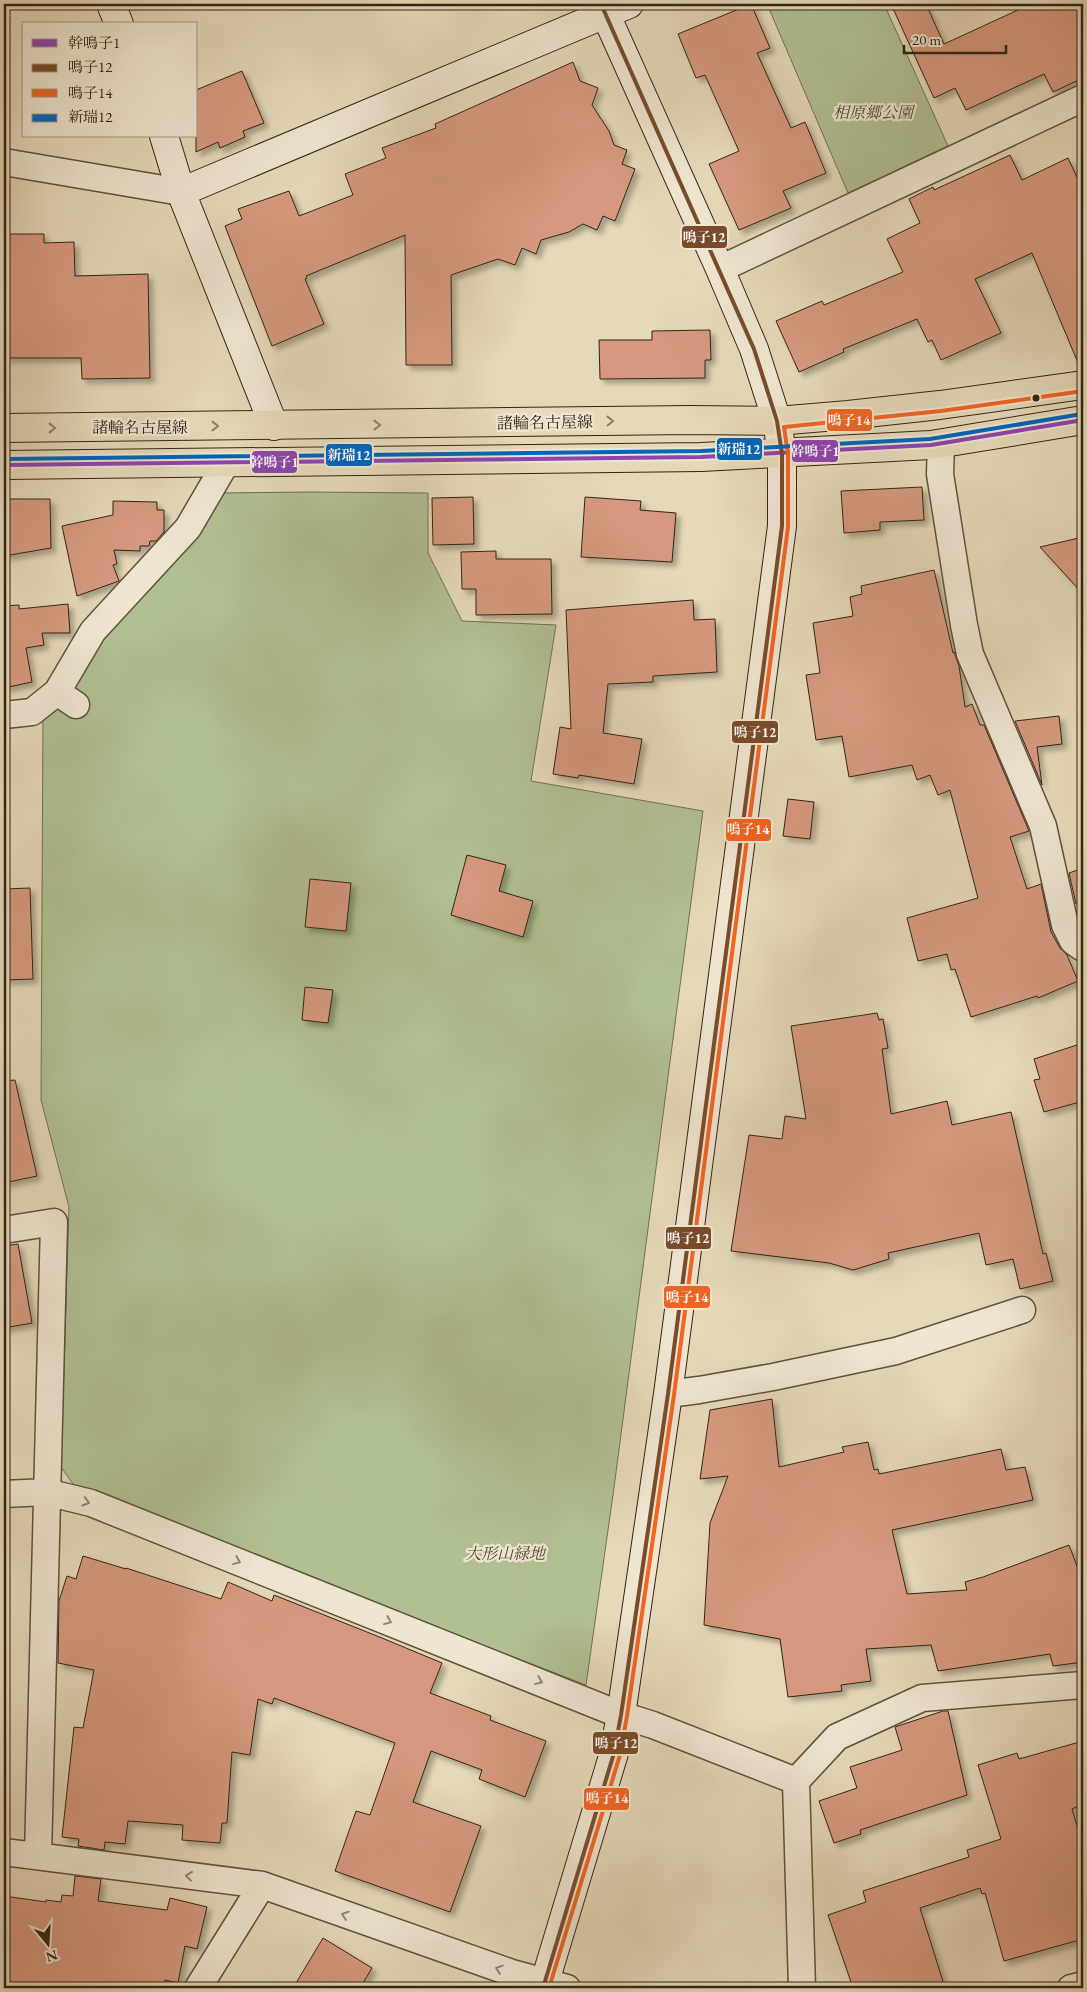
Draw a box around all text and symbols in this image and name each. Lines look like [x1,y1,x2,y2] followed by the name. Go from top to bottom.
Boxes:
[22,22,198,138] legend
[904,22,1007,54] scale bar
[912,30,941,49] text: 20 m
[68,33,120,52] text: 幹鳴子1
[68,57,113,76] text: 鳴子12
[68,83,113,102] text: 鳴子14
[833,102,916,123] park label: 相原郷公園
[68,107,113,126] text: 新瑞12
[681,225,728,249] line badge: 鳴子12
[683,228,726,246] text: 鳴子12
[1031,393,1041,403] unlabelled marker
[826,408,873,432] line badge: 鳴子14
[497,411,593,434] street label: 諸輪名古屋線
[828,411,871,429] text: 鳴子14
[606,416,614,427] one-way arrow
[92,417,188,438] street label: 諸輪名古屋線
[374,419,382,430] one-way arrow
[211,421,219,432] one-way arrow
[49,423,57,433] one-way arrow
[716,437,763,461] line badge: 新瑞12
[791,439,839,463] line badge: 幹鳴子1
[718,440,761,458] text: 新瑞12
[790,442,840,460] text: 幹鳴子1
[325,443,373,467] line badge: 新瑞12
[328,446,371,464] text: 新瑞12
[251,450,298,474] line badge: 幹鳴子1
[249,453,299,471] text: 幹鳴子1
[731,720,779,744] line badge: 鳴子12
[734,723,777,741] text: 鳴子12
[725,818,772,842] line badge: 鳴子14
[727,820,770,838] text: 鳴子14
[665,1226,712,1250] line badge: 鳴子12
[667,1229,710,1247] text: 鳴子12
[663,1285,711,1309] line badge: 鳴子14
[666,1288,709,1306] text: 鳴子14
[82,1496,91,1507] one-way arrow
[465,1543,547,1564] park label: 大形山緑地
[233,1555,241,1565] one-way arrow
[384,1615,392,1625] one-way arrow
[535,1675,543,1685] one-way arrow
[592,1731,639,1755] line badge: 鳴子12
[595,1734,638,1752] text: 鳴子12
[583,1787,630,1811] line badge: 鳴子14
[586,1789,629,1807] text: 鳴子14
[184,1871,192,1882] one-way arrow
[342,1911,350,1921] one-way arrow
[22,1920,72,1970] north arrow
[43,1946,60,1967] text: N
[495,1965,503,1975] one-way arrow

